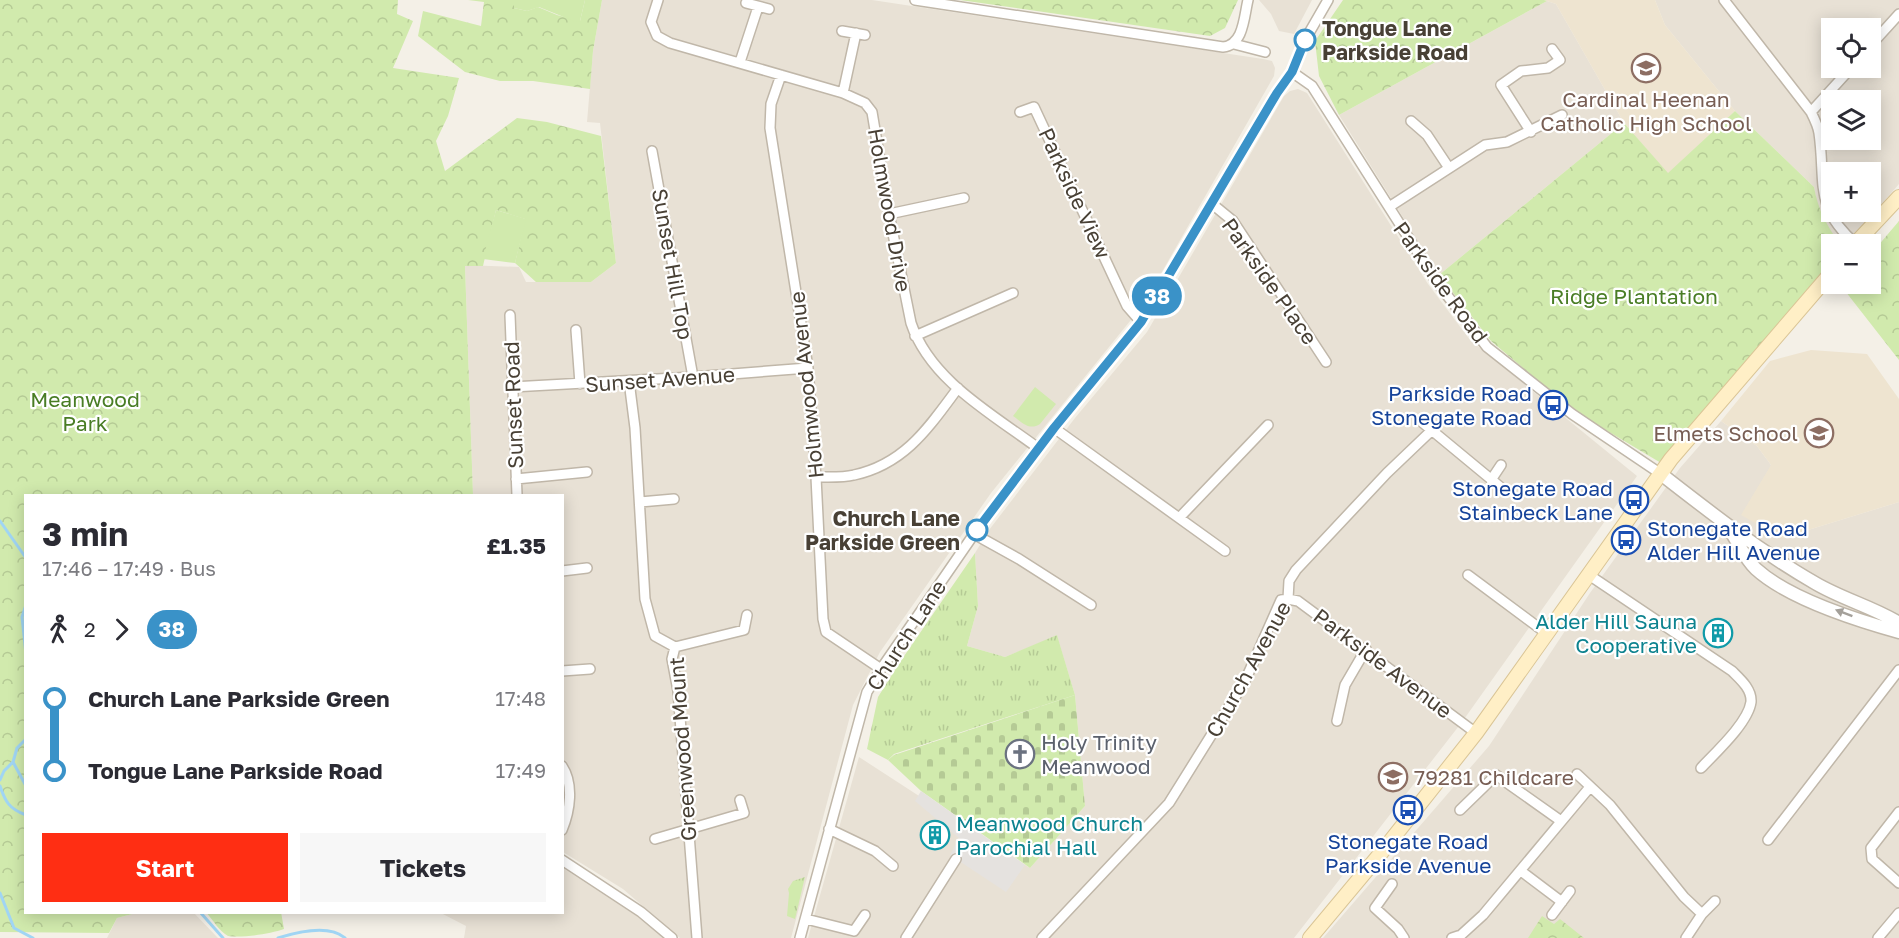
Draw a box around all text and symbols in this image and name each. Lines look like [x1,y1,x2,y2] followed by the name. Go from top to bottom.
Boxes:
[1322,15,1468,65] place label: Tongue Lane Parkside Road
[1821,18,1881,294] map controls
[1821,18,1881,78] button: locate
[1294,29,1316,51] marker: Tongue Lane Parkside Road
[1630,52,1662,84] school or university icon: Cardinal Heenan Catholic High School
[1540,86,1752,136] place label: Cardinal Heenan Catholic High School
[1821,90,1881,150] button: layers
[1033,123,1117,263] street label: Parkside View
[863,126,917,294] street label: Holmwood Drive
[1821,162,1881,222] button: +
[647,186,699,342] street label: Sunset Hill Top
[1217,213,1323,349] street label: Parkside Place
[1388,216,1494,348] street label: Parkside Road
[1821,234,1881,294] button: −
[1130,276,1184,316] line badge: 38
[1144,283,1170,309] text: 38
[1550,283,1718,309] park label: Ridge Plantation
[783,290,829,480] street label: Holmwood Avenue
[498,341,528,469] street label: Sunset Road
[584,361,736,397] street label: Sunset Avenue
[1371,380,1532,430] place label: Parkside Road Stonegate Road
[30,386,140,436] park label: Meanwood Park
[1537,389,1569,421] bus stop icon: Parkside Road Stonegate Road
[1803,417,1835,449] school or university icon: Elmets School
[1653,420,1798,446] place label: Elmets School
[1452,475,1613,525] place label: Stonegate Road Stainbeck Lane
[1618,484,1650,516] bus stop icon: Stonegate Road Stainbeck Lane
[805,505,960,555] place label: Church Lane Parkside Green
[42,514,128,553] text: 3 min
[1647,515,1820,565] place label: Stonegate Road Alder Hill Avenue
[966,519,988,541] marker: Church Lane Parkside Green
[1610,524,1642,556] bus stop icon: Stonegate Road Alder Hill Avenue
[486,532,546,559] text: £1.35
[42,556,216,580] text: 17:46 – 17:49 · Bus
[861,575,951,695] street label: Church Lane
[1200,596,1296,742] street label: Church Avenue
[1309,602,1457,724] street label: Parkside Avenue
[1535,608,1697,658] place label: Alder Hill Sauna Cooperative
[1834,608,1852,618] one-way arrow
[42,613,75,646] icon: walk
[105,613,138,646] icon: forward
[159,616,185,642] text: 38
[84,617,96,641] text: 2
[1702,617,1734,649] building icon: Alder Hill Sauna Cooperative
[663,656,701,842] street label: Greenwood Mount
[88,685,390,712] text: Church Lane Parkside Green
[495,686,546,710] text: 17:48
[1041,729,1157,779] place label: Holy Trinity Meanwood
[1004,738,1036,770] church icon: Holy Trinity Meanwood
[88,757,383,784] text: Tongue Lane Parkside Road
[495,758,546,782] text: 17:49
[1377,761,1409,793] school or university icon: 79281 Childcare
[1414,764,1574,790] place label: 79281 Childcare
[1392,794,1424,826] bus stop icon: Stonegate Road Parkside Avenue
[956,810,1143,860] place label: Meanwood Church Parochial Hall
[919,819,951,851] building icon: Meanwood Church Parochial Hall
[1325,828,1491,878] place label: Stonegate Road Parkside Avenue
[42,833,288,902] button: Start
[300,833,546,902] button: Tickets

